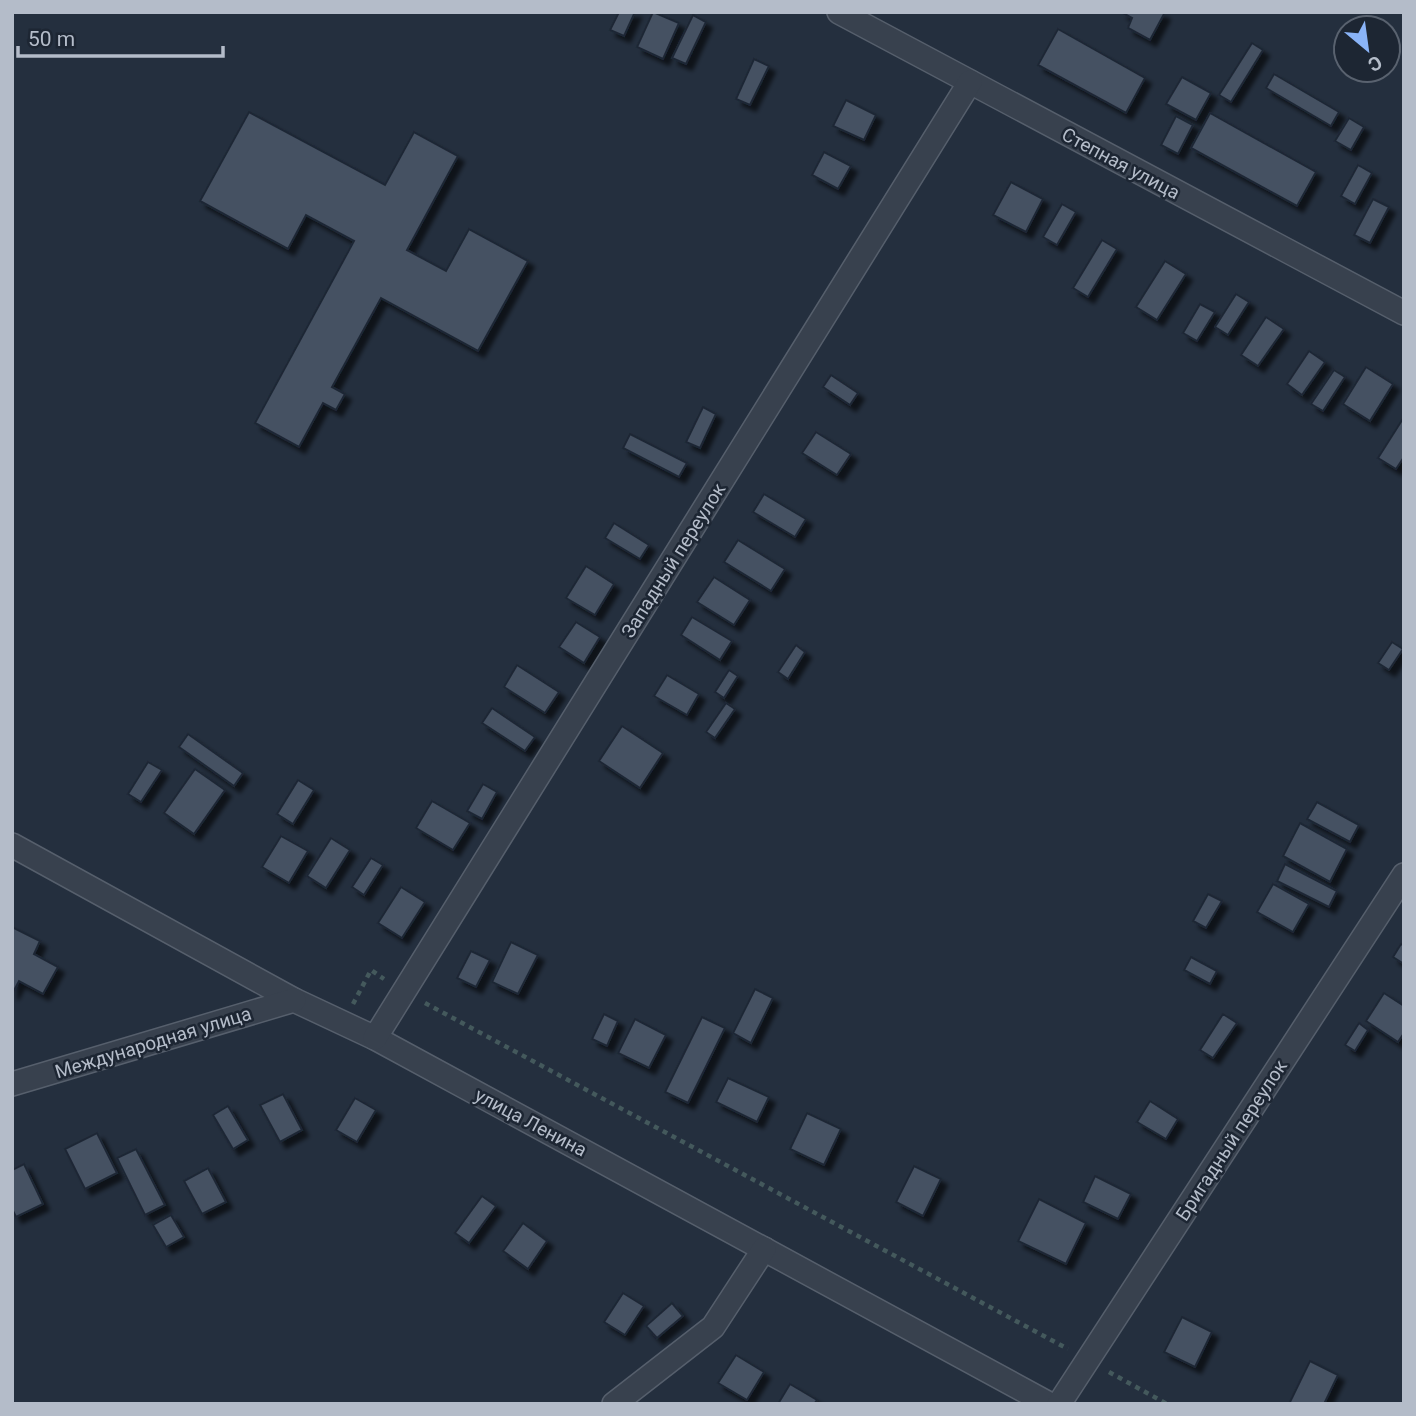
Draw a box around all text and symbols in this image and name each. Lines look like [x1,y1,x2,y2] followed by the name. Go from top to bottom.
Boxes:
[18,14,222,58] scale bar
[1332,14,1402,84] north arrow
[28,27,75,51] text: 50 m
[1364,50,1386,77] text: С
[1058,123,1184,204] street label: Степная улица
[616,478,731,642] street label: Западный переулок
[52,1002,254,1083] street label: Международная улица
[1171,1055,1292,1225] street label: Бригадный переулок
[471,1083,591,1162] street label: улица Ленина

